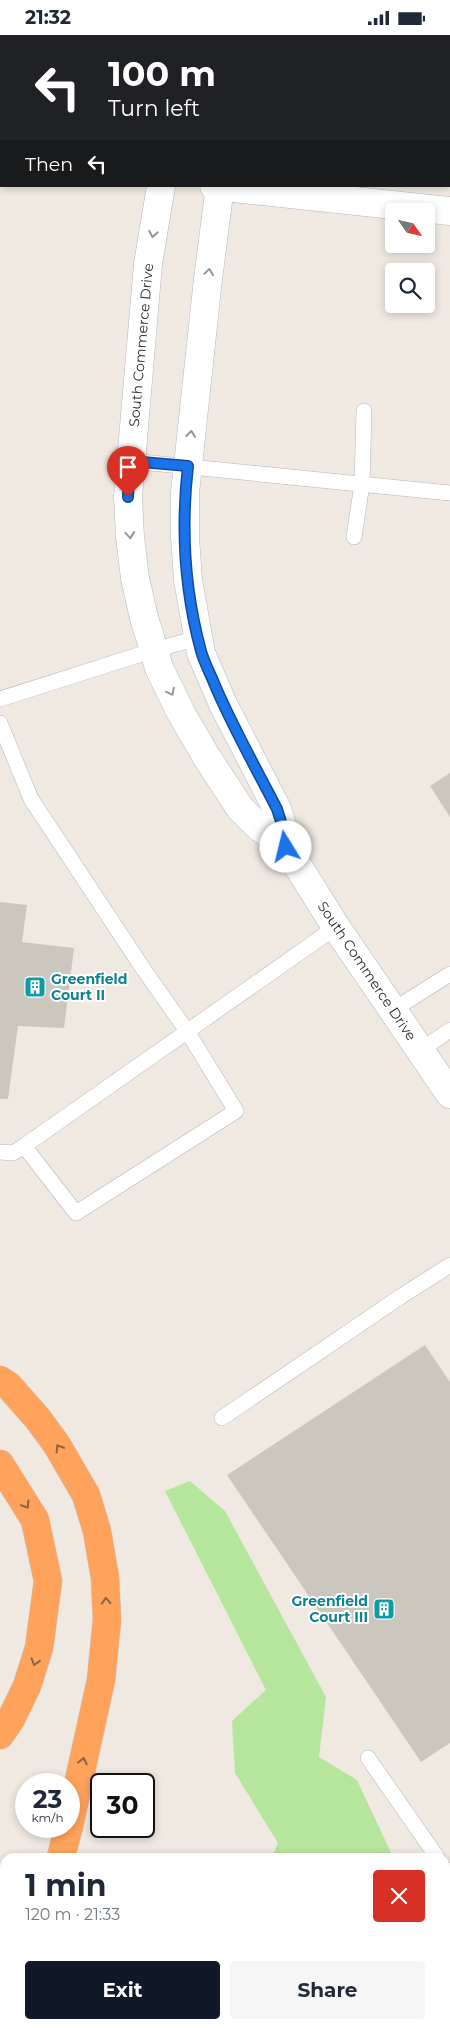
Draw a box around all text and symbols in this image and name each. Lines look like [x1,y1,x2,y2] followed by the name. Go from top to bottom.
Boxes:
[25,6,71,29] text: 21:32
[108,52,216,95] text: 100 m
[25,55,90,120] icon: left
[108,95,200,122] text: Turn left
[83,150,111,178] icon: left
[25,153,73,176] text: Then
[385,203,435,253] north arrow
[385,203,435,313] map controls
[149,230,159,239] one-way arrow
[125,262,157,428] street label: South Commerce Drive
[385,263,435,313] button: search
[203,268,214,276] one-way arrow
[185,429,196,437] one-way arrow
[107,446,149,497] pin
[114,453,142,481] icon: arrive
[124,532,135,540] one-way arrow
[165,687,175,696] one-way arrow
[259,820,311,872] position arrow
[314,898,420,1044] street label: South Commerce Drive
[51,970,127,1004] place label: Greenfield Court II
[23,975,47,999] building icon: Greenfield Court II
[55,1445,65,1454] one-way arrow
[19,1500,29,1509] one-way arrow
[292,1592,368,1626] place label: Greenfield Court III
[100,1597,111,1605] one-way arrow
[372,1597,396,1621] building icon: Greenfield Court III
[30,1658,40,1666] one-way arrow
[77,1757,88,1766] one-way arrow
[90,1773,155,1838] speed limit sign: 30
[33,1784,62,1814] text: 23
[31,1810,64,1825] text: km/h
[25,1867,106,1904] text: 1 min
[373,1870,425,1922] button: close
[25,1905,120,1924] text: 120 m · 21:33
[25,1961,220,2019] button: Exit
[230,1961,425,2019] button: Share

